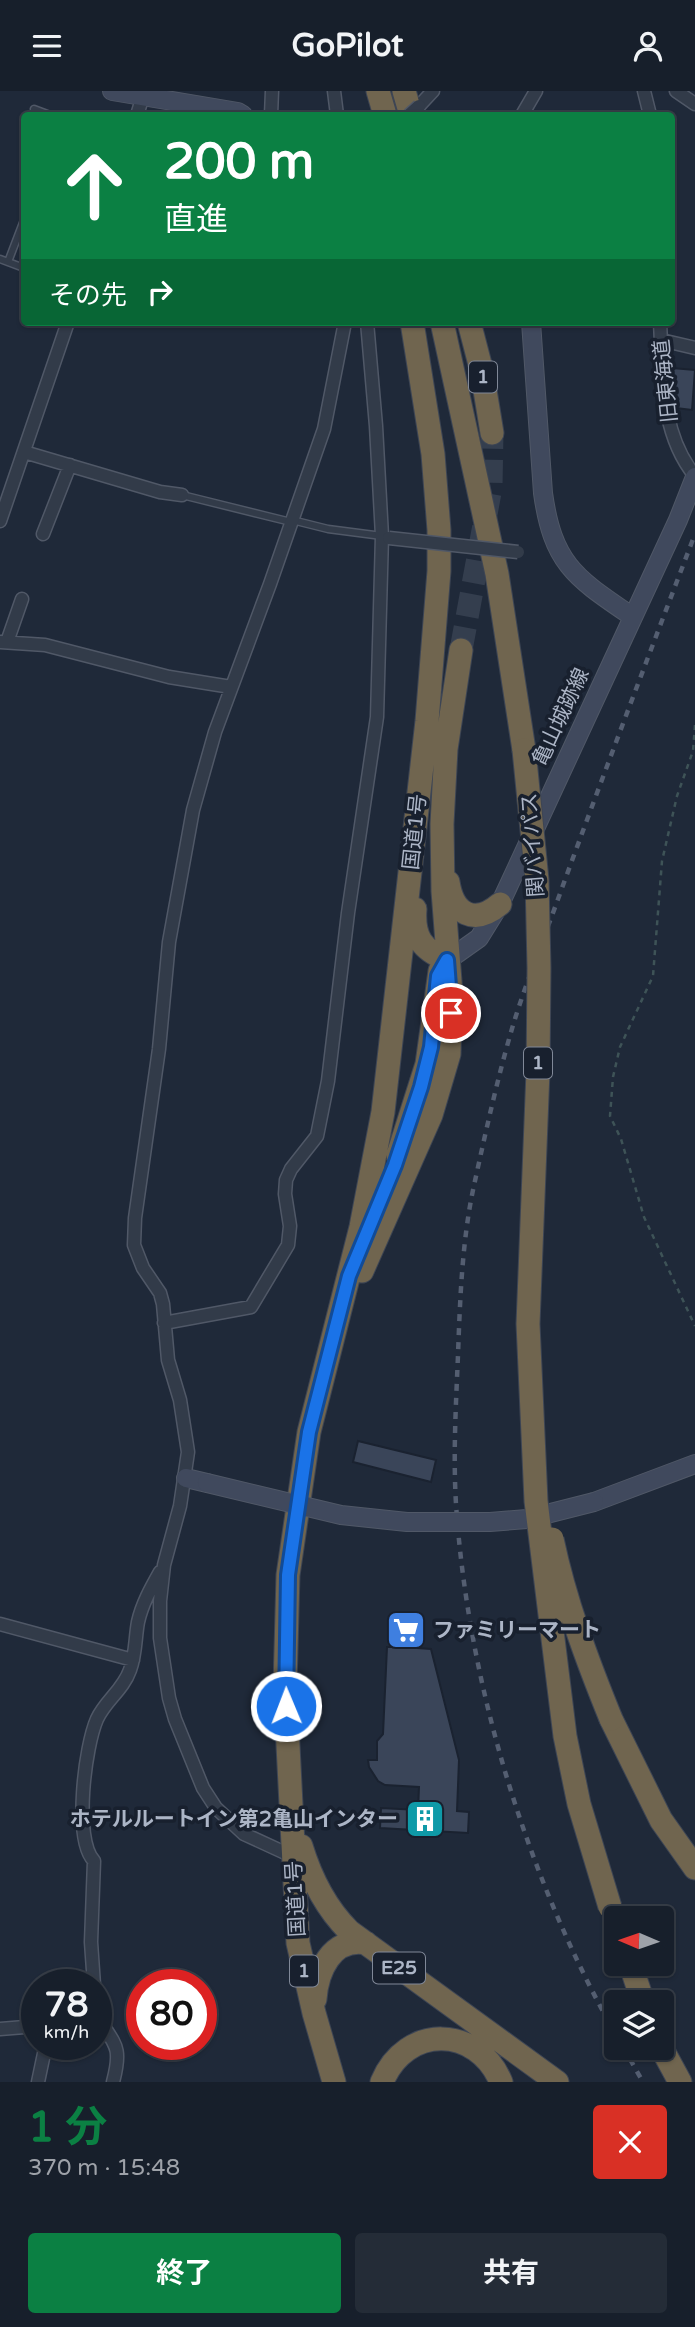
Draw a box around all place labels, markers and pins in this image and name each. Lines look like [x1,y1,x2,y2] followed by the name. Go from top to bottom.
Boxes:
[421,983,481,1043] pin
[385,1609,427,1651] supermarket icon: ファミリーマート
[433,1618,601,1643] place label: ファミリーマート
[404,1798,446,1840] building icon: ホテルルートイン第2亀山インター
[70,1807,398,1832] place label: ホテルルートイン第2亀山インター

